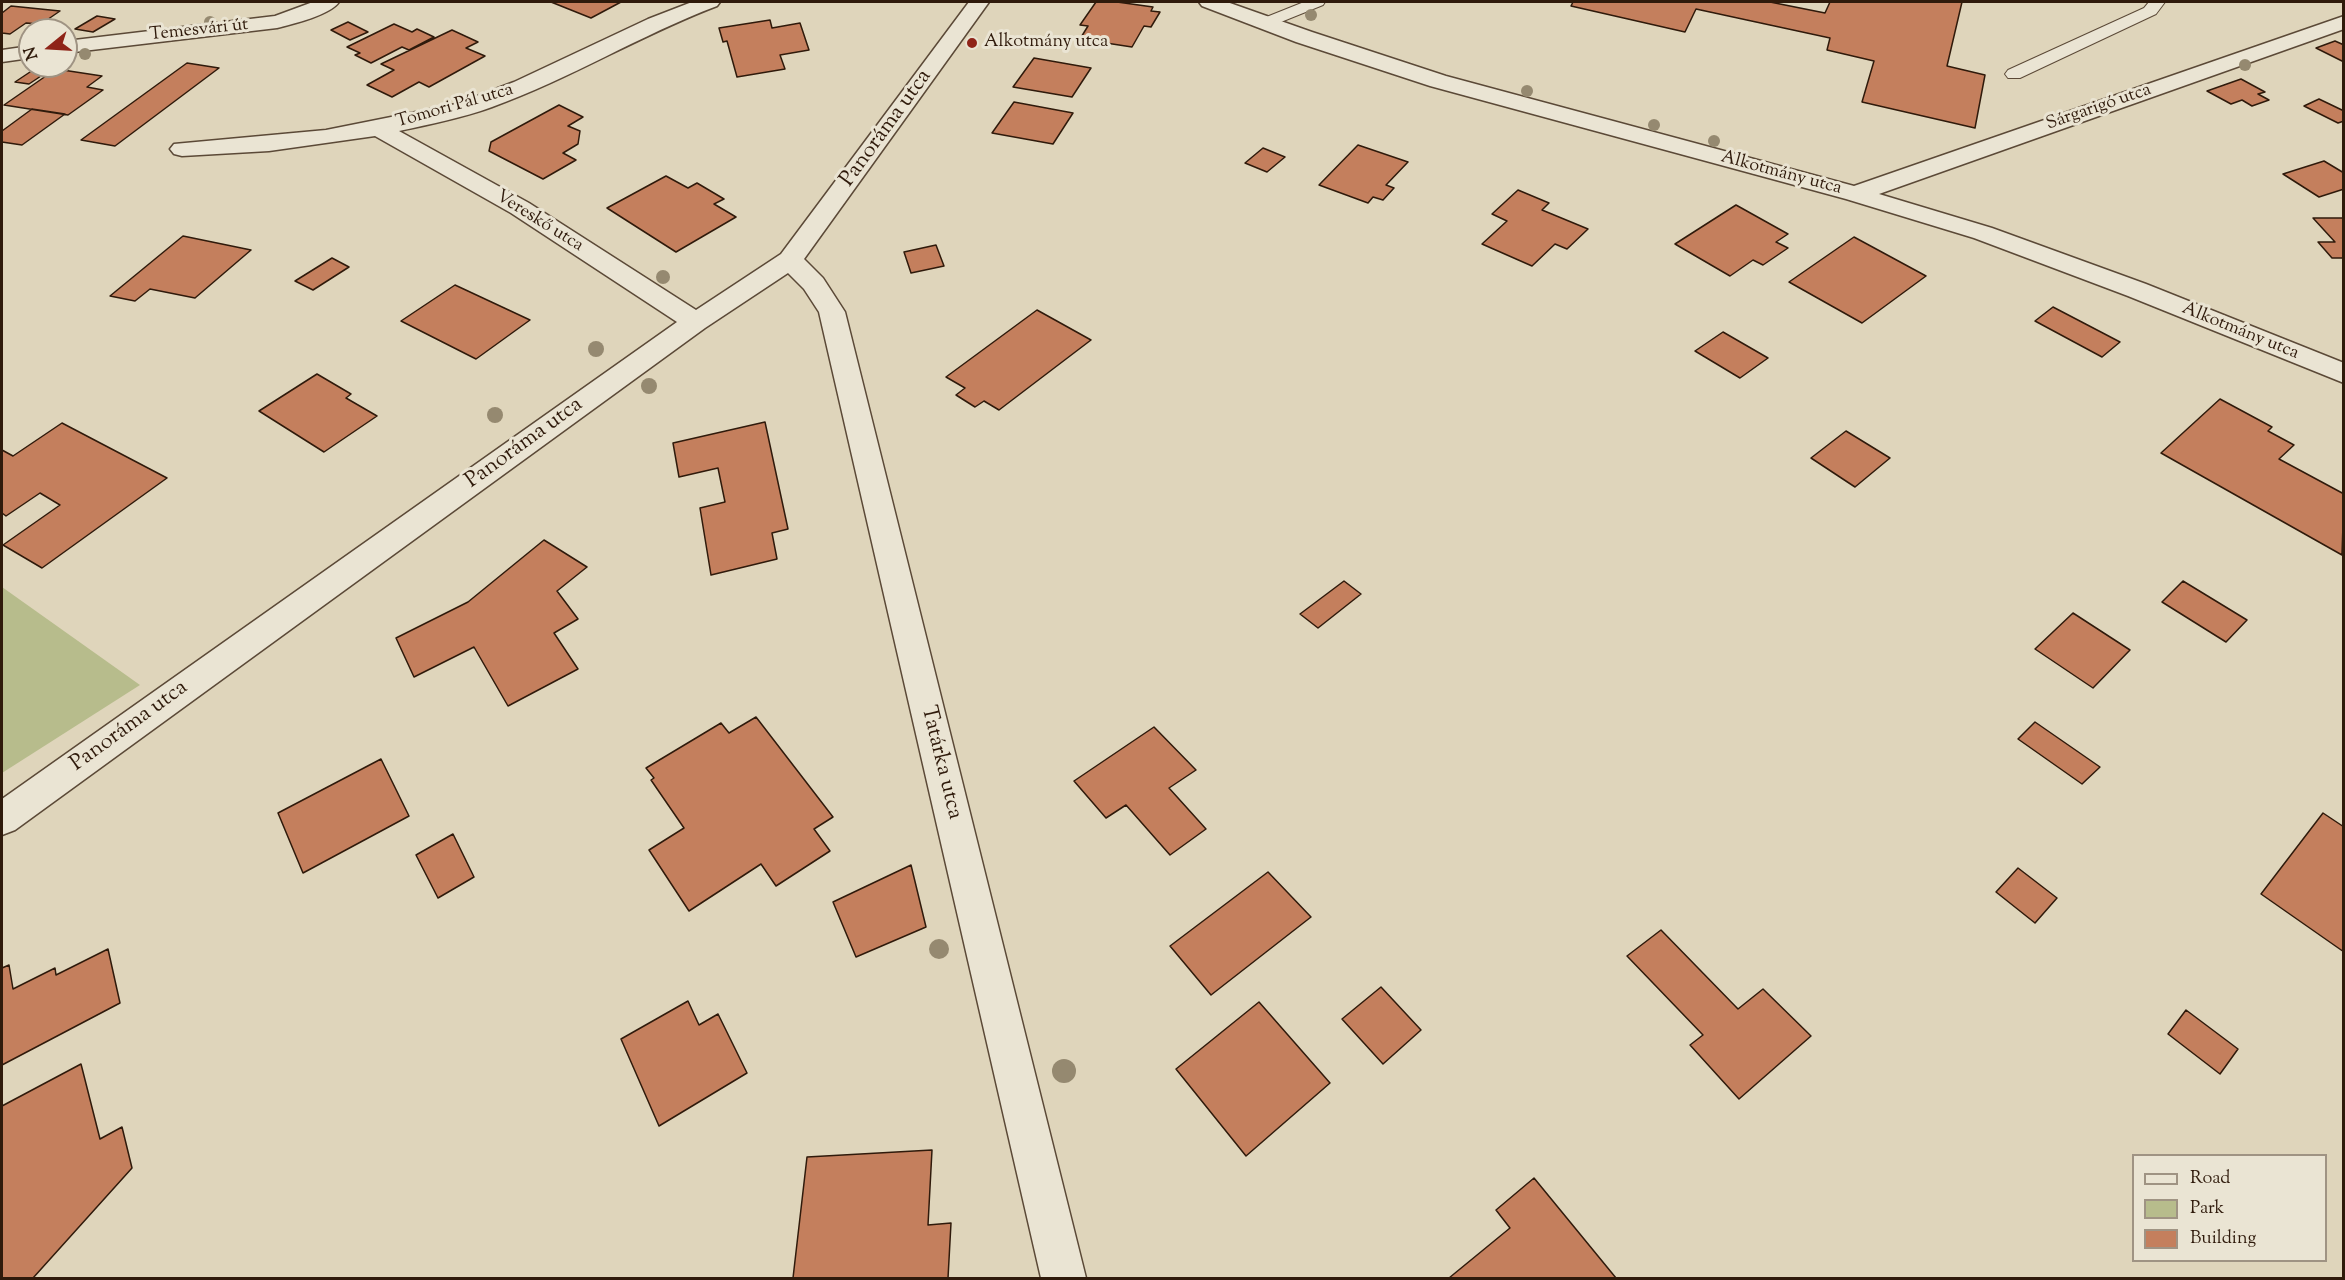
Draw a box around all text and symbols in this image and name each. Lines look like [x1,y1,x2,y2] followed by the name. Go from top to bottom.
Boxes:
[148,15,250,47] street label: Temesvári út
[18,18,78,78] north arrow
[984,32,1108,54] place label: Alkotmány utca
[965,36,979,50] marker: Alkotmány utca
[19,43,45,63] text: N
[836,65,938,193] street label: Panoráma utca
[394,80,516,134] street label: Tomori Pál utca
[2044,80,2154,136] street label: Sárgarigó utca
[1718,147,1844,201] street label: Alkotmány utca
[491,186,587,258] street label: Vereskő utca
[2178,299,2302,365] street label: Alkotmány utca
[461,393,589,495] street label: Panoráma utca
[66,676,194,778] street label: Panoráma utca
[913,704,967,822] street label: Tatárka utca
[2132,1154,2327,1262] legend
[2190,1166,2230,1192] text: Road
[2190,1196,2224,1222] text: Park
[2190,1226,2256,1252] text: Building

